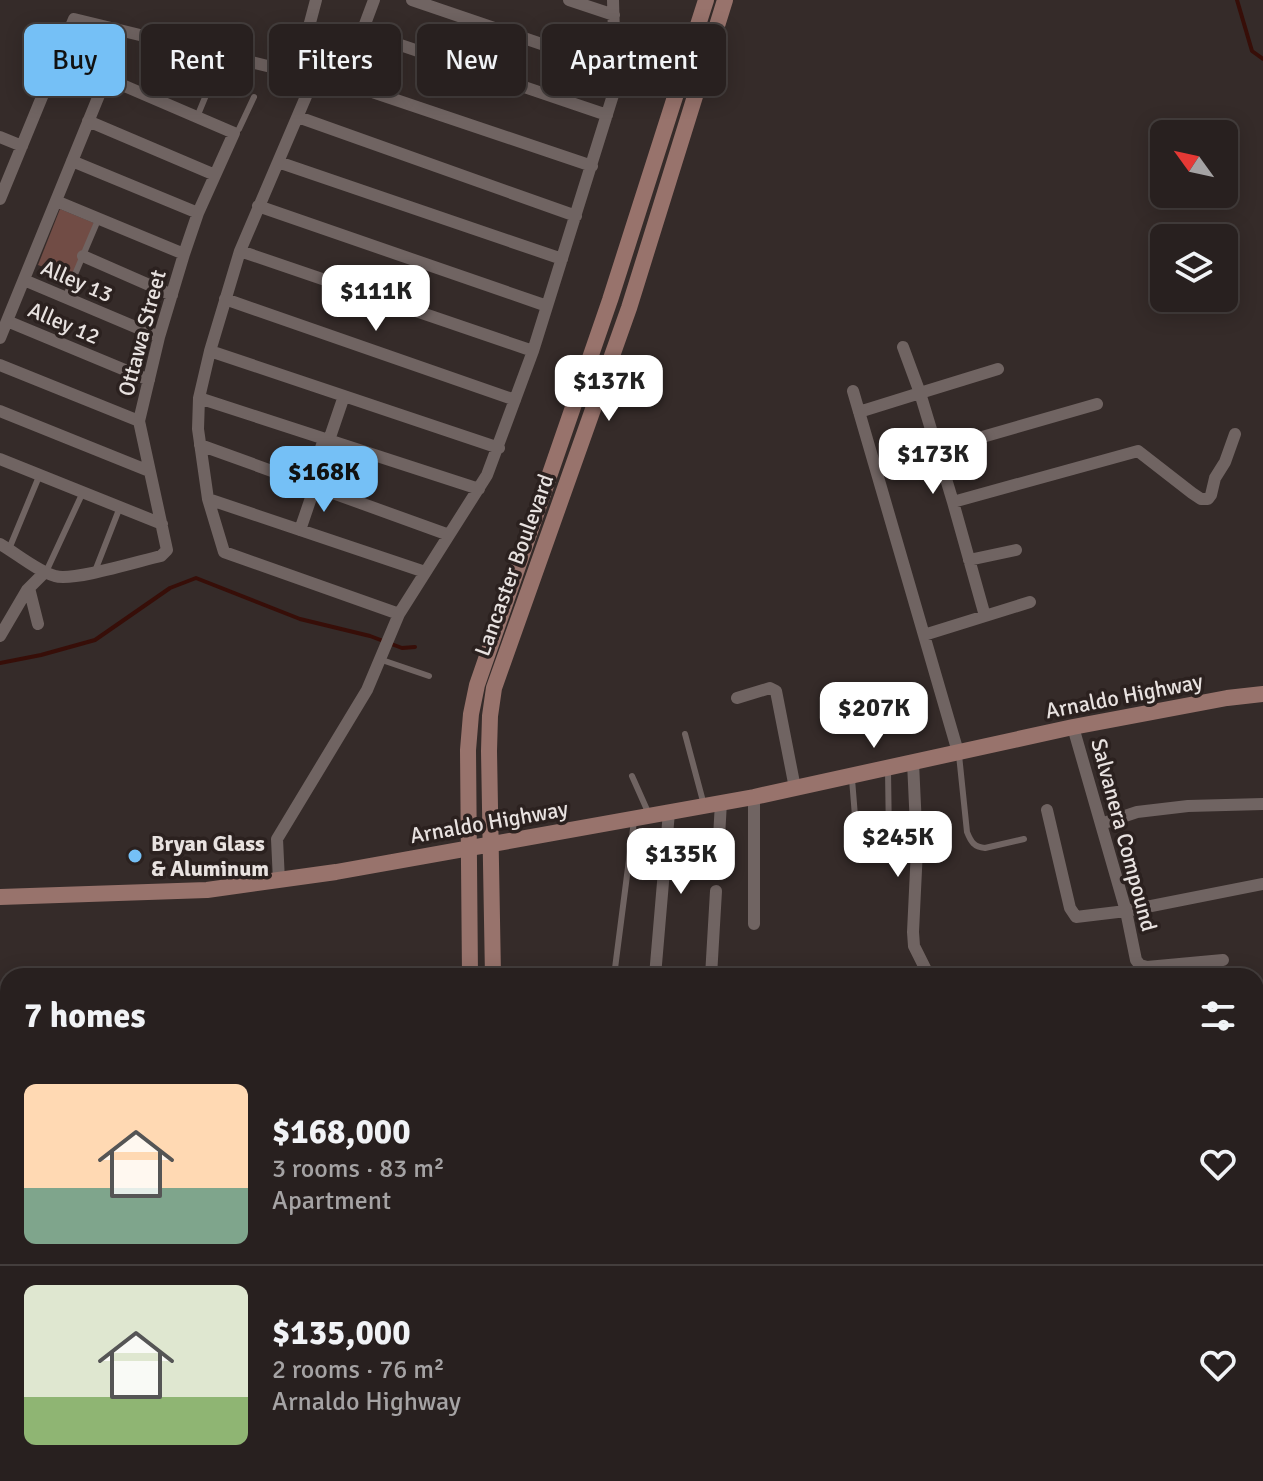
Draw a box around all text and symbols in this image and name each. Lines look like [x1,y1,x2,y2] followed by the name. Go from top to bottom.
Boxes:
[24,24,125,96] chip: Buy
[141,24,253,96] chip: Rent
[269,24,401,96] chip: Filters
[417,24,526,96] chip: New
[542,24,726,96] chip: Apartment
[1150,120,1238,208] north arrow
[1150,120,1238,312] map controls
[1150,224,1238,312] button: layers
[37,254,117,308] street label: Alley 13
[320,265,432,333] pin: $111K
[112,267,172,399] street label: Ottawa Street
[340,275,412,307] text: $111K
[24,296,104,350] street label: Alley 12
[553,355,665,423] pin: $137K
[573,365,645,397] text: $137K
[877,428,989,496] pin: $173K
[897,438,969,470] text: $173K
[268,446,380,514] pin: $168K
[288,456,360,488] text: $168K
[469,470,559,660] street label: Lancaster Boulevard
[1043,667,1206,725] street label: Arnaldo Highway
[818,682,930,750] pin: $207K
[838,692,910,724] text: $207K
[1085,736,1163,934] street label: Salvanera Compound
[408,795,571,849] street label: Arnaldo Highway
[842,811,954,879] pin: $245K
[862,821,934,853] text: $245K
[625,828,737,896] pin: $135K
[151,830,269,882] place label: Bryan Glass & Aluminum
[645,838,717,870] text: $135K
[126,847,144,865] marker: Bryan Glass & Aluminum
[1196,994,1240,1038] icon: filters
[24,995,145,1037] text: 7 homes
[272,1111,411,1153] text: $168,000
[88,1116,184,1212] icon: home
[1196,1142,1240,1186] icon: heart
[272,1153,445,1185] text: 3 rooms · 83 m²
[272,1185,391,1217] text: Apartment
[272,1312,411,1354] text: $135,000
[88,1317,184,1413] icon: home
[1196,1343,1240,1387] icon: heart
[272,1354,445,1386] text: 2 rooms · 76 m²
[272,1386,461,1418] text: Arnaldo Highway

